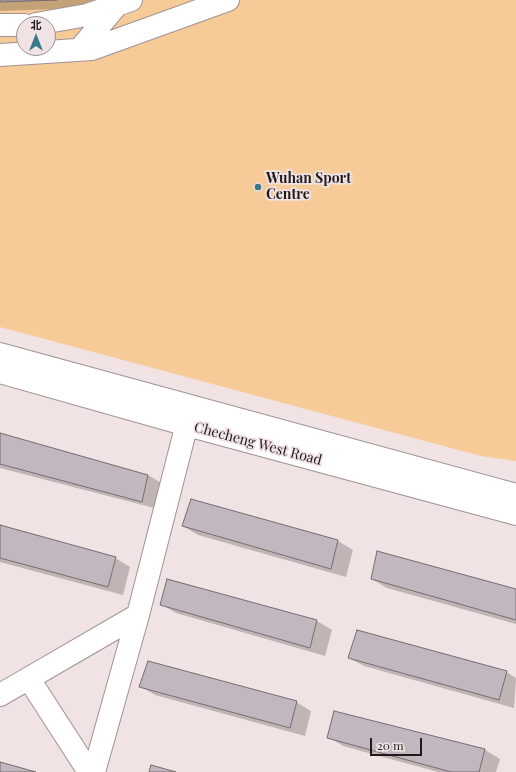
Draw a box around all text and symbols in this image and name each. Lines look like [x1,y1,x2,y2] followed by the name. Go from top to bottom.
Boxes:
[16,16,56,56] north arrow
[31,17,42,32] text: 北
[266,171,351,204] place label: Wuhan Sport Centre
[253,182,263,192] marker: Wuhan Sport Centre
[192,419,324,469] street label: Checheng West Road
[372,730,424,756] scale bar
[377,737,404,753] text: 20 m

